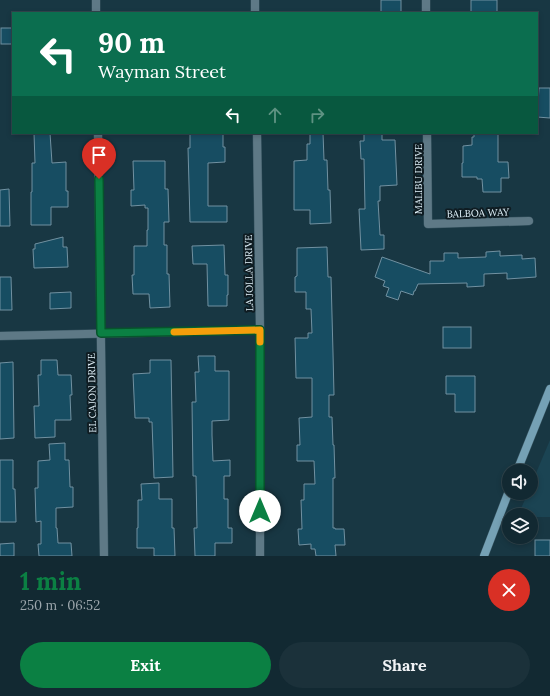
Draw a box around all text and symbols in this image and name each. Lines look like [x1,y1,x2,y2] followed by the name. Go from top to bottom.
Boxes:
[98,25,165,61] text: 90 m
[32,28,84,80] icon: left
[98,60,226,83] text: Wayman Street
[222,104,244,126] icon: left
[264,104,286,126] icon: ahead
[306,104,328,126] icon: right
[82,138,116,179] pin
[88,144,110,166] icon: arrive
[412,144,425,214] street label: MALIBU DRIVE
[446,205,510,221] street label: BALBOA WAY
[242,235,256,311] street label: LA JOLLA DRIVE
[85,353,99,433] street label: EL CAJON DRIVE
[502,464,538,544] map controls
[502,464,538,500] button: sound
[239,490,281,532] position arrow
[502,508,538,544] button: layers
[20,566,81,597] text: 1 min
[488,569,530,611] button: close
[20,597,100,614] text: 250 m · 06:52
[20,642,271,688] button: Exit
[279,642,530,688] button: Share

